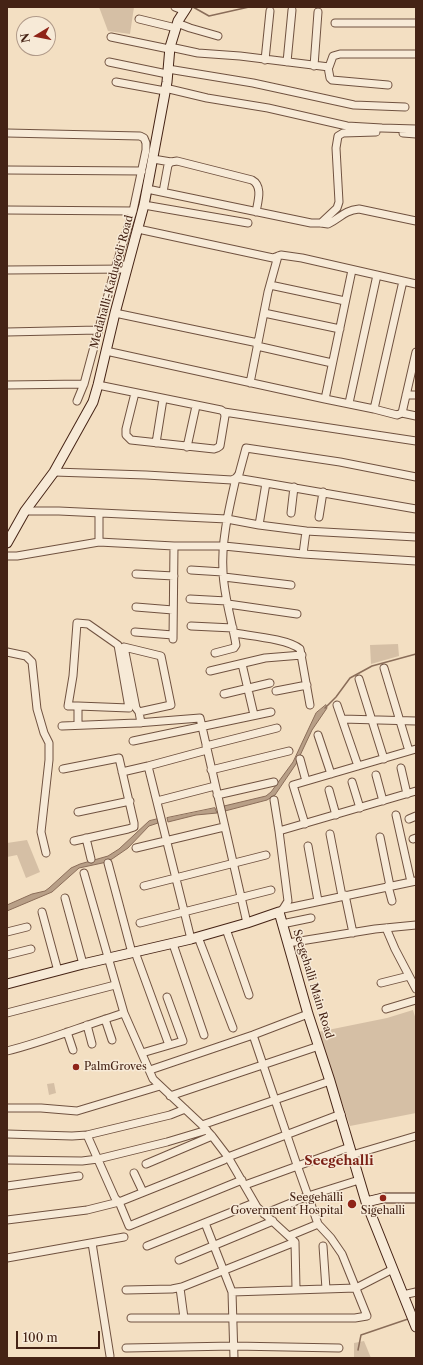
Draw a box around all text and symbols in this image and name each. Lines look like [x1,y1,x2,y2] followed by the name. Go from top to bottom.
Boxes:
[16,16,56,56] north arrow
[17,32,33,44] text: N
[88,214,136,350] street label: Medahalli-Kadugodi Road
[290,928,336,1040] street label: Seegehalli Main Road
[84,1060,147,1074] place label: PalmGroves
[71,1062,81,1072] marker: PalmGroves
[304,1153,374,1169] district label: Seegehalli
[230,1191,343,1217] place label: Seegehalli Government Hospital
[378,1193,388,1203] marker: Sigehalli
[346,1198,358,1210] marker: Seegehalli Government Hospital
[361,1204,405,1218] place label: Sigehalli
[18,1323,102,1349] scale bar
[23,1330,58,1345] text: 100 m

